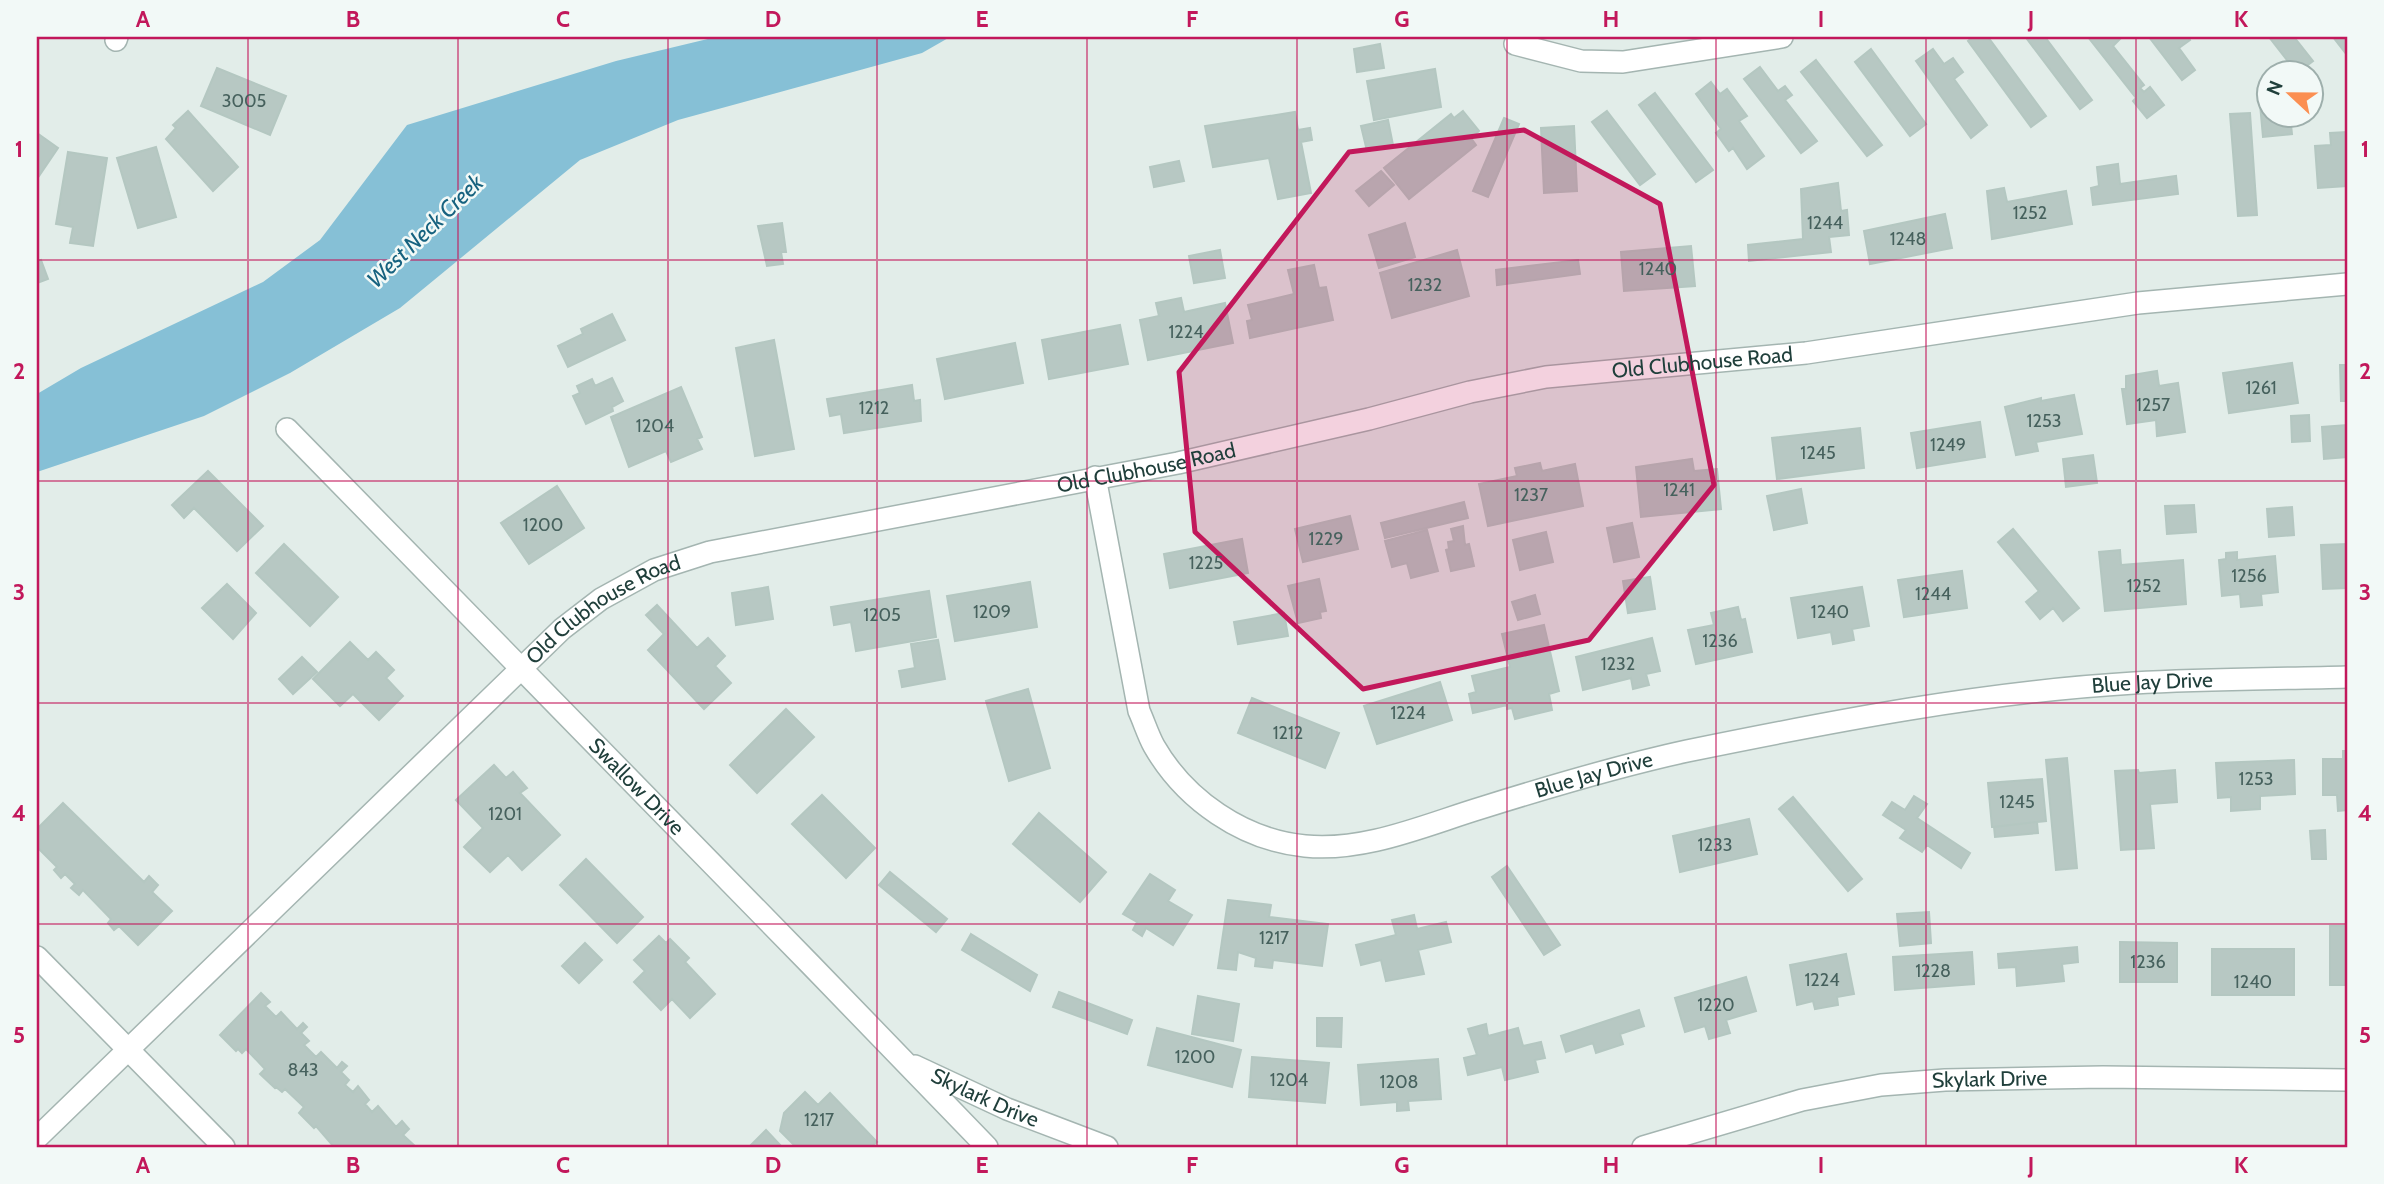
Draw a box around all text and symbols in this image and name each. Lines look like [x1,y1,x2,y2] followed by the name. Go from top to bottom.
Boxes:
[136,5,151,33] text: A
[346,5,360,33] text: B
[556,5,570,33] text: C
[765,5,781,33] text: D
[975,5,989,33] text: E
[1186,5,1198,33] text: F
[1394,5,1410,33] text: G
[1603,5,1619,33] text: H
[1818,5,1824,33] text: I
[2027,5,2034,33] text: J
[2234,5,2249,33] text: K
[2254,60,2324,130] north arrow
[2262,77,2288,98] text: N
[222,90,266,112] house number: 3005
[15,135,23,163] text: 1
[2361,135,2369,163] text: 1
[361,168,490,294] water label: West Neck Creek
[2013,202,2047,224] house number: 1252
[1807,212,1843,234] house number: 1244
[1890,228,1926,250] house number: 1248
[1639,258,1677,280] house number: 1240
[1408,274,1442,296] house number: 1232
[1168,321,1204,343] house number: 1224
[1611,341,1794,383] street label: Old Clubhouse Road
[13,357,25,385] text: 2
[2359,357,2371,385] text: 2
[2245,377,2277,399] house number: 1261
[2136,394,2170,416] house number: 1257
[859,397,889,419] house number: 1212
[2027,410,2061,432] house number: 1253
[636,415,674,437] house number: 1204
[1930,434,1966,456] house number: 1249
[1055,437,1238,498] street label: Old Clubhouse Road
[1800,442,1836,464] house number: 1245
[1663,479,1695,501] house number: 1241
[1514,484,1548,506] house number: 1237
[523,514,563,536] house number: 1200
[1309,528,1343,550] house number: 1229
[521,549,683,669] street label: Old Clubhouse Road
[1189,552,1223,574] house number: 1225
[2231,565,2267,587] house number: 1256
[2127,575,2161,597] house number: 1252
[13,578,25,606] text: 3
[2359,578,2371,606] text: 3
[1915,583,1951,605] house number: 1244
[973,601,1011,623] house number: 1209
[1811,601,1849,623] house number: 1240
[863,604,901,626] house number: 1205
[1702,630,1738,652] house number: 1236
[1601,653,1635,675] house number: 1232
[2091,667,2213,698] street label: Blue Jay Drive
[1390,702,1426,724] house number: 1224
[1273,722,1303,744] house number: 1212
[584,733,690,840] street label: Swallow Drive
[1532,746,1656,803] street label: Blue Jay Drive
[2239,768,2273,790] house number: 1253
[1999,791,2035,813] house number: 1245
[12,799,26,827] text: 4
[2358,799,2372,827] text: 4
[488,803,522,825] house number: 1201
[1698,834,1732,856] house number: 1233
[1259,927,1289,949] house number: 1217
[2130,951,2166,973] house number: 1236
[1915,960,1951,982] house number: 1228
[1804,969,1840,991] house number: 1224
[2234,971,2272,993] house number: 1240
[1697,994,1735,1016] house number: 1220
[13,1021,25,1049] text: 5
[2359,1021,2371,1049] text: 5
[1175,1046,1215,1068] house number: 1200
[287,1059,319,1081] house number: 843
[928,1062,1043,1132] street label: Skylark Drive
[1931,1065,2048,1093] street label: Skylark Drive
[1270,1069,1308,1091] house number: 1204
[1380,1071,1418,1093] house number: 1208
[804,1109,834,1131] house number: 1217
[136,1151,151,1179] text: A
[346,1151,360,1179] text: B
[556,1151,570,1179] text: C
[765,1151,781,1179] text: D
[975,1151,989,1179] text: E
[1186,1151,1198,1179] text: F
[1394,1151,1410,1179] text: G
[1603,1151,1619,1179] text: H
[1818,1151,1824,1179] text: I
[2027,1151,2034,1179] text: J
[2234,1151,2249,1179] text: K

